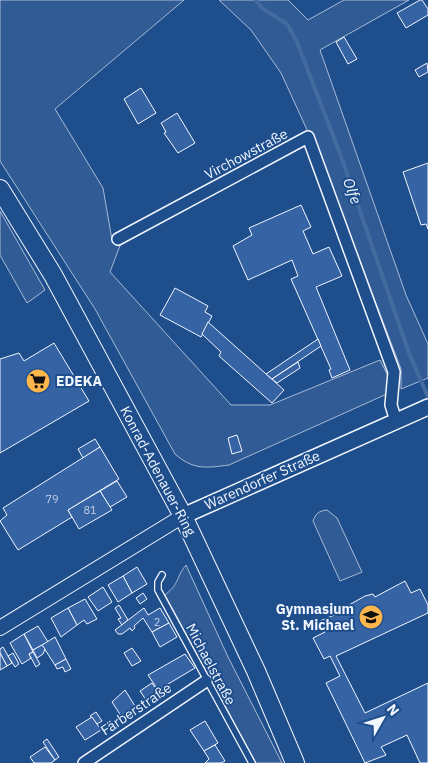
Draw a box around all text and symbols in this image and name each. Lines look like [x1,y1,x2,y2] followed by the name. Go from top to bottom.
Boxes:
[201,124,291,183] street label: Virchowstraße
[339,175,366,207] water label: Olfe
[25,368,51,394] supermarket icon: EDEKA
[56,372,102,390] place label: EDEKA
[116,403,200,540] street label: Konrad-Adenauer-Ring
[201,446,323,514] street label: Warendorfer Straße
[45,492,59,506] house number: 79
[83,503,97,517] house number: 81
[276,600,354,634] place label: Gymnasium St. Michael
[358,604,384,630] school or university icon: Gymnasium St. Michael
[154,615,160,629] house number: 2
[182,620,240,708] street label: Michaelstraße
[97,679,175,739] street label: Färberstraße
[358,693,408,743] north arrow
[383,700,403,719] text: N

